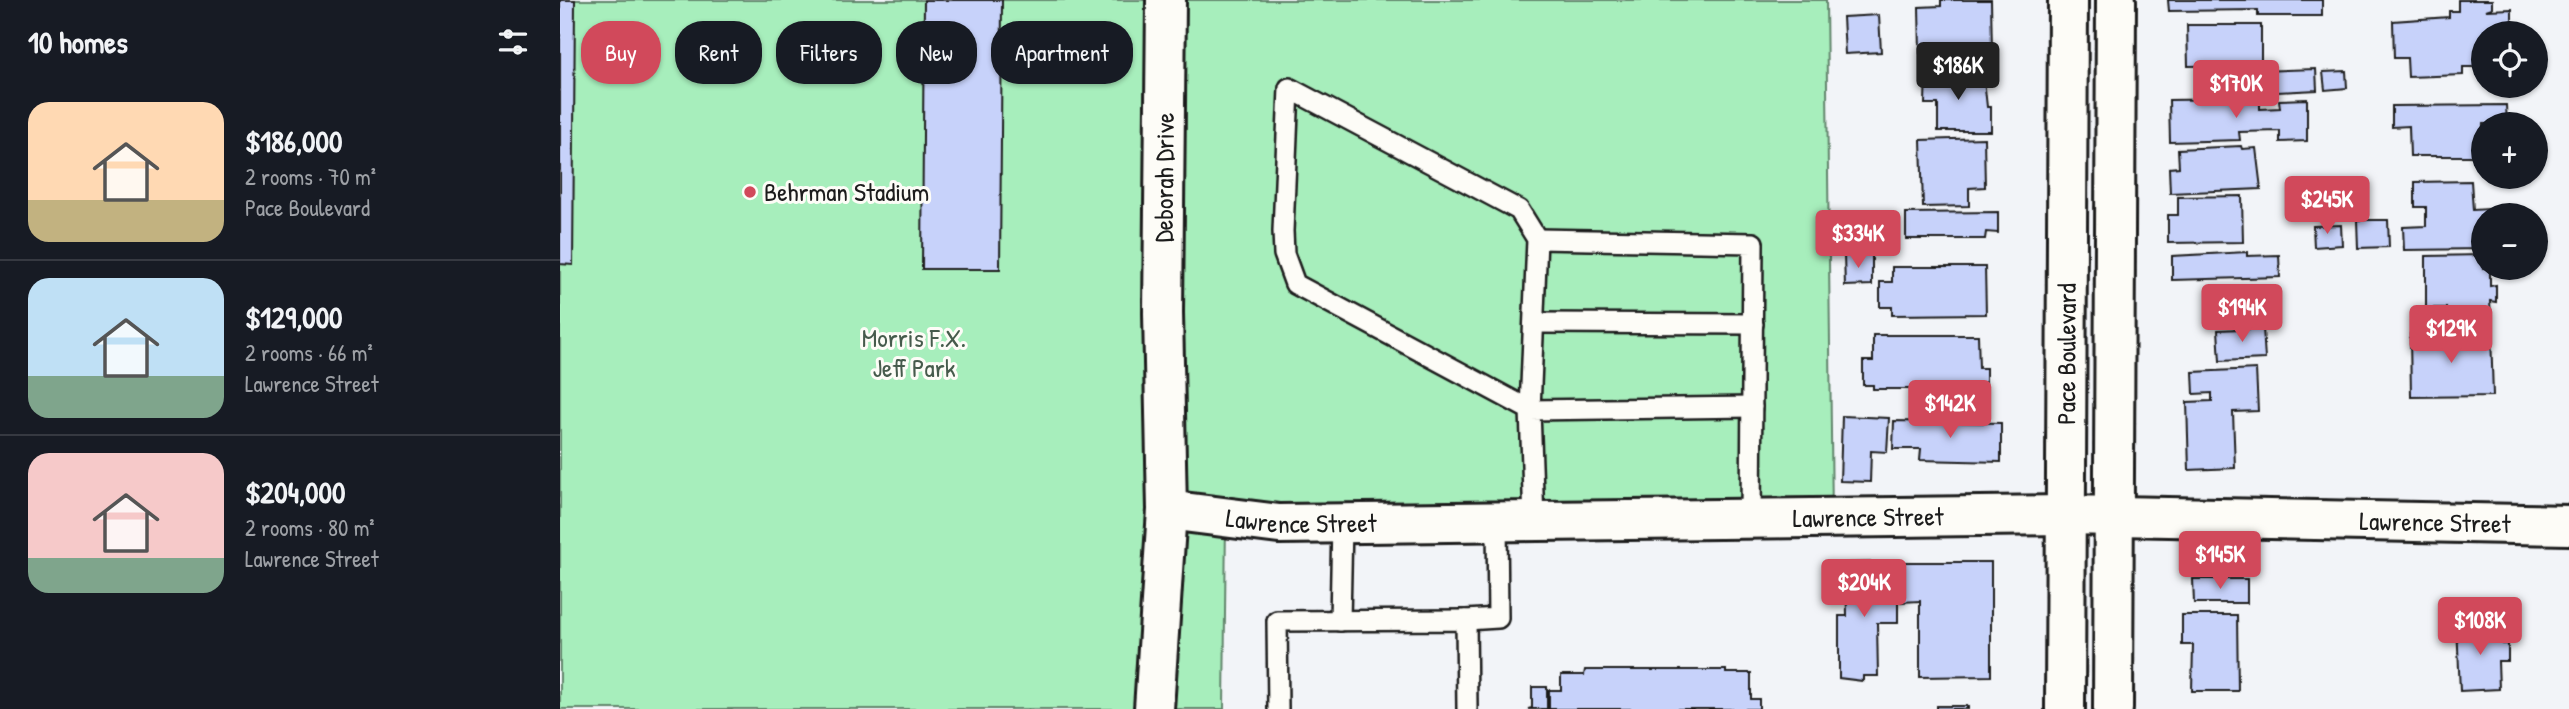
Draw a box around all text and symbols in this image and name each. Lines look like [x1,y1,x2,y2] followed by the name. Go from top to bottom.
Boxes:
[581,21,661,84] chip: Buy
[675,21,762,84] chip: Rent
[776,21,882,84] chip: Filters
[896,21,977,84] chip: New
[991,21,1133,84] chip: Apartment
[2471,21,2548,280] map controls
[2471,21,2548,98] button: locate
[28,22,128,62] text: 10 homes
[494,23,532,61] icon: filters
[1909,42,2007,102] pin: $186K
[1932,49,1984,80] text: $186K
[2187,60,2285,120] pin: $170K
[2209,67,2263,98] text: $170K
[1146,112,1182,243] street label: Deborah Drive
[2471,112,2548,189] button: +
[245,121,342,161] text: $186,000
[84,130,168,214] icon: home
[245,161,376,192] text: 2 rooms · 70 m²
[764,174,929,209] place label: Behrman Stadium
[2278,176,2376,236] pin: $245K
[2301,183,2353,214] text: $245K
[742,184,758,200] marker: Behrman Stadium
[245,192,370,223] text: Pace Boulevard
[2471,203,2548,280] button: −
[1809,210,1907,270] pin: $334K
[1832,217,1884,248] text: $334K
[2048,283,2084,425] street label: Pace Boulevard
[2193,284,2291,344] pin: $194K
[2217,291,2267,322] text: $194K
[245,297,343,337] text: $129,000
[84,306,168,390] icon: home
[2402,306,2500,365] pin: $129K
[2425,312,2477,343] text: $129K
[862,320,966,385] park label: Morris F.X. Jeff Park
[245,337,373,368] text: 2 rooms · 66 m²
[245,368,379,399] text: Lawrence Street
[1901,380,1999,440] pin: $142K
[1924,387,1976,418] text: $142K
[245,472,345,512] text: $204,000
[84,481,168,565] icon: home
[1792,498,1945,535] street label: Lawrence Street
[1224,500,1378,541] street label: Lawrence Street
[2359,503,2512,541] street label: Lawrence Street
[245,512,375,543] text: 2 rooms · 80 m²
[2171,532,2269,591] pin: $145K
[2195,538,2245,569] text: $145K
[245,543,379,574] text: Lawrence Street
[1815,560,1913,619] pin: $204K
[1837,566,1891,597] text: $204K
[2431,598,2529,657] pin: $108K
[2454,604,2506,635] text: $108K

